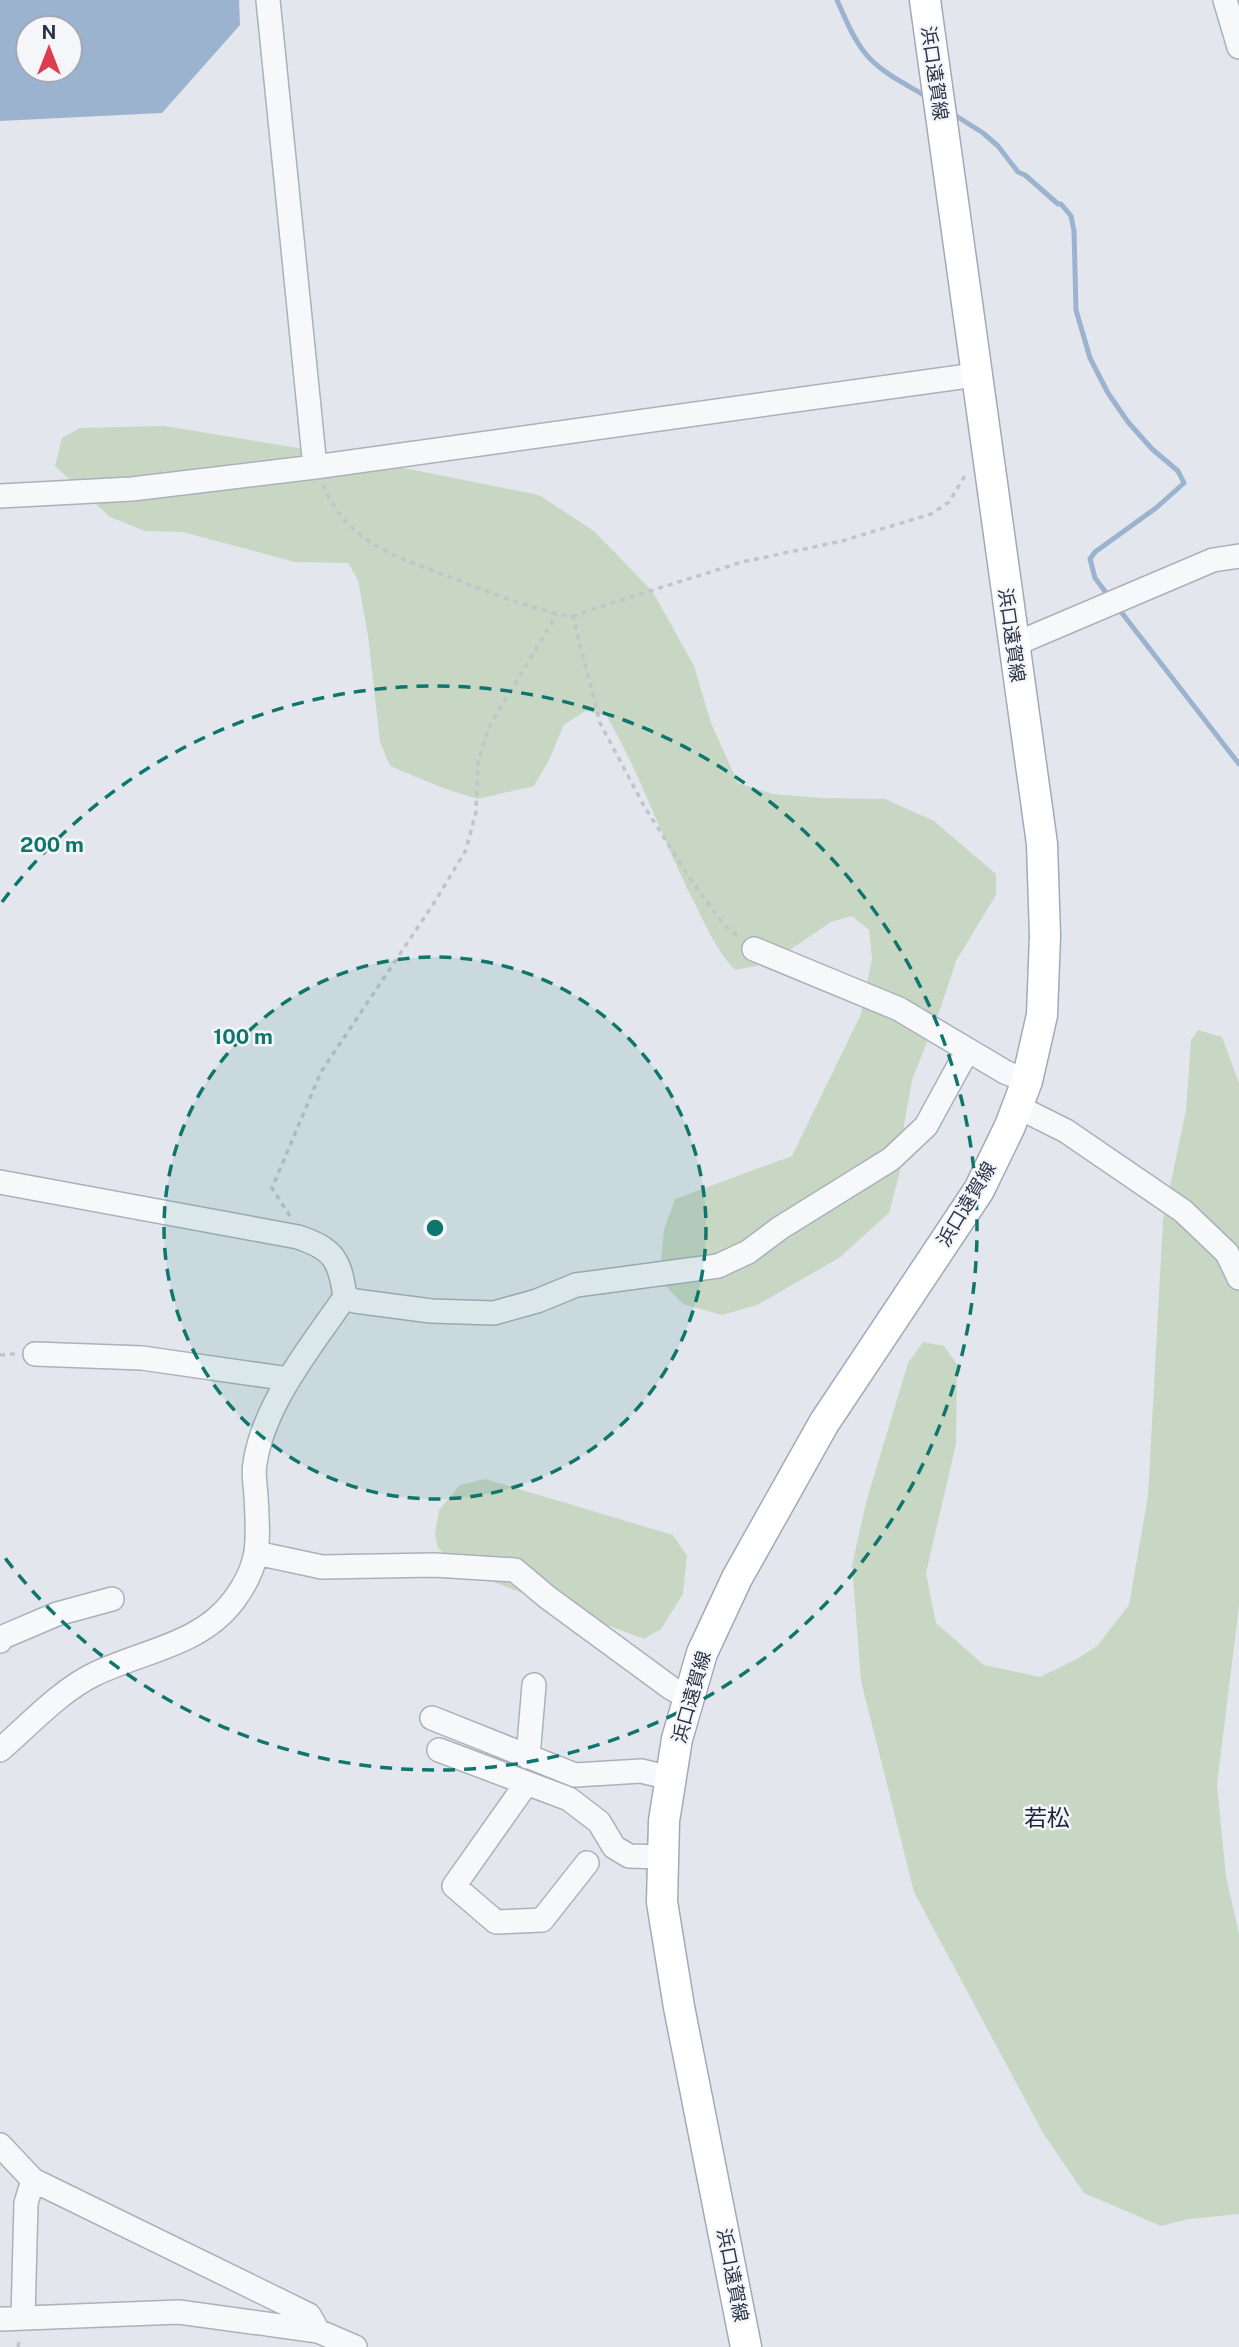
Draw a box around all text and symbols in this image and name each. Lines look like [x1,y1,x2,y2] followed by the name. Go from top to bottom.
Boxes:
[14,14,84,84] north arrow
[42,21,56,43] text: N
[917,24,953,122] street label: 浜口遠賀線
[994,586,1030,684] street label: 浜口遠賀線
[20,832,84,857] text: 200 m
[213,1024,273,1049] text: 100 m
[932,1158,1000,1250] street label: 浜口遠賀線
[423,1216,447,1240] centre of rings
[667,1648,715,1746] street label: 浜口遠賀線
[1024,1804,1070,1831] district label: 若松
[713,2226,753,2324] street label: 浜口遠賀線

